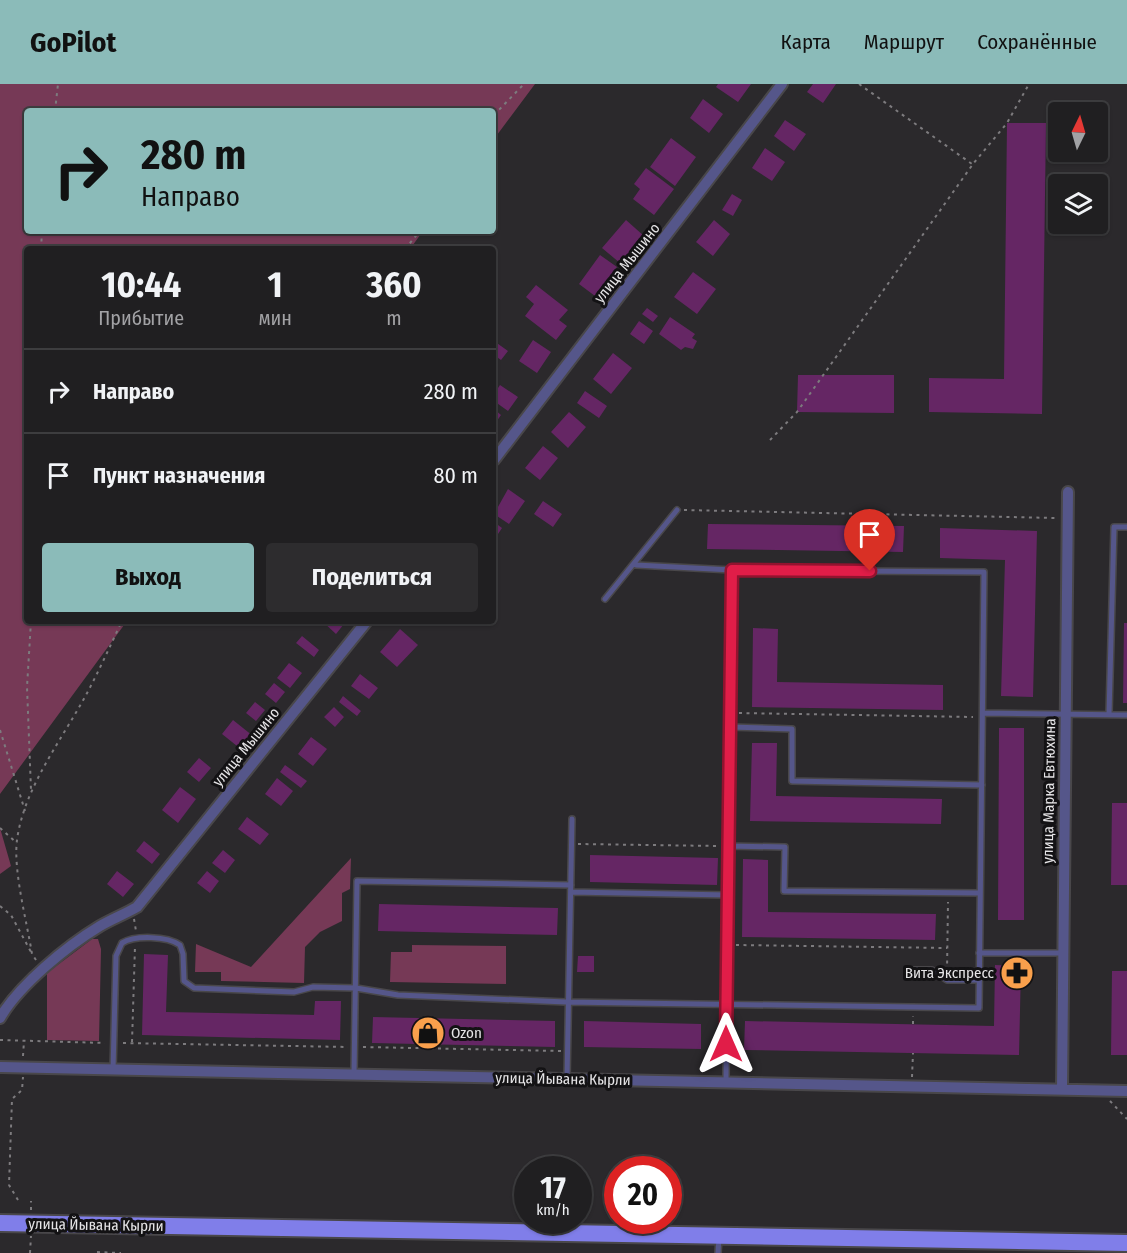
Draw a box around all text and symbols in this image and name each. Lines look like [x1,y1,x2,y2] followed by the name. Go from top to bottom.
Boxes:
[30,26,116,59] text: GoPilot
[781,29,831,55] text: Карта
[864,29,944,55] text: Маршрут
[977,29,1097,55] text: Сохранённые
[1048,102,1108,162] north arrow
[1048,102,1108,234] map controls
[141,130,246,180] text: 280 m
[42,132,120,210] icon: right
[1048,174,1108,234] button: layers
[141,181,240,213] text: Направо
[590,219,664,307] street label: улица Мышино
[101,263,181,307] text: 10:44
[268,263,283,307] text: 1
[366,263,422,307] text: 360
[98,306,184,330] text: Прибытие
[258,306,292,330] text: мин
[386,306,402,330] text: m
[42,375,75,408] icon: right
[93,378,174,405] text: Направо
[424,378,478,405] text: 280 m
[42,459,75,492] icon: arrive
[93,462,265,489] text: Пункт назначения
[433,462,478,489] text: 80 m
[844,509,895,571] pin
[853,518,886,551] icon: arrive
[42,543,254,612] button: Выход
[266,543,478,612] button: Поделиться
[209,704,283,790] street label: улица Мышино
[1039,718,1059,864] street label: улица Марка Евтюхина
[999,955,1035,991] pharmacy icon: Вита Экспресс
[905,964,995,982] place label: Вита Экспресс
[694,1012,758,1076] position arrow
[410,1015,446,1051] shop icon: Ozon
[451,1024,482,1042] place label: Ozon
[495,1069,631,1089] street label: улица Йывана Кырли
[604,1156,682,1234] speed limit sign: 20
[540,1170,566,1206] text: 17
[536,1201,570,1219] text: km/h
[28,1215,164,1235] street label: улица Йывана Кырли

